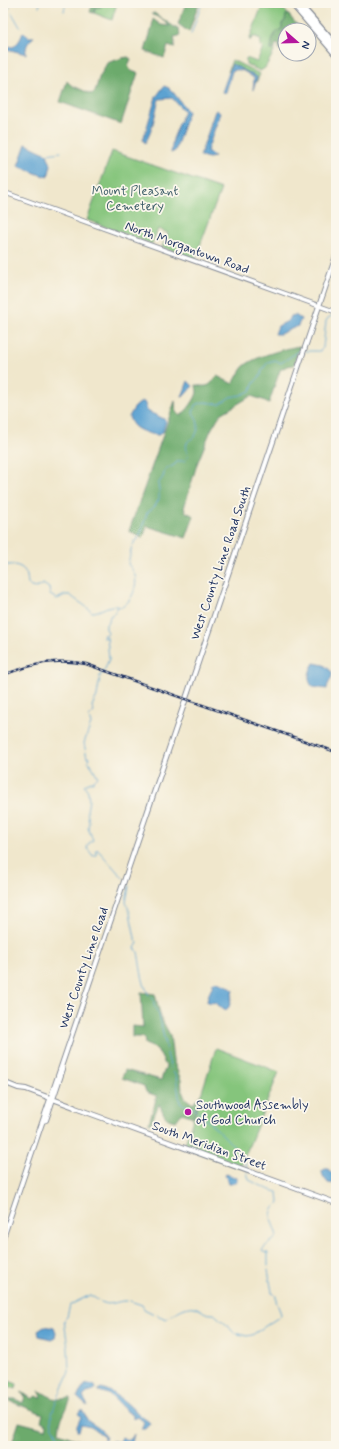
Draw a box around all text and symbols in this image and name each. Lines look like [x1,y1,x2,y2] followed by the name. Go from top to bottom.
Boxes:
[277,22,317,62] north arrow
[298,39,313,51] text: N
[92,183,178,215] park label: Mount Pleasant Cemetery
[122,218,252,279] street label: North Morgantown Road
[187,484,255,642] street label: West County Line Road South
[55,905,113,1031] street label: West County Line Road
[196,1097,309,1129] place label: Southwood Assembly of God Church
[183,1107,193,1117] marker: Southwood Assembly of God Church
[150,1117,269,1175] street label: South Meridian Street

